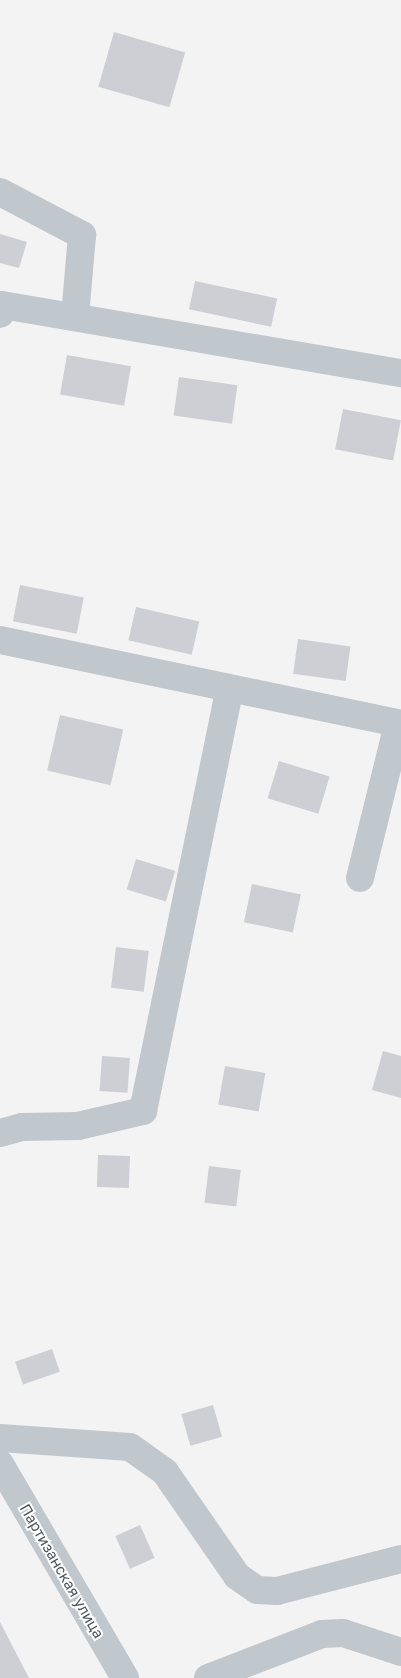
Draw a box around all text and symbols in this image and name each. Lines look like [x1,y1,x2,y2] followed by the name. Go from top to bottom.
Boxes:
[16,1501,108,1641] street label: Партизанская улица

